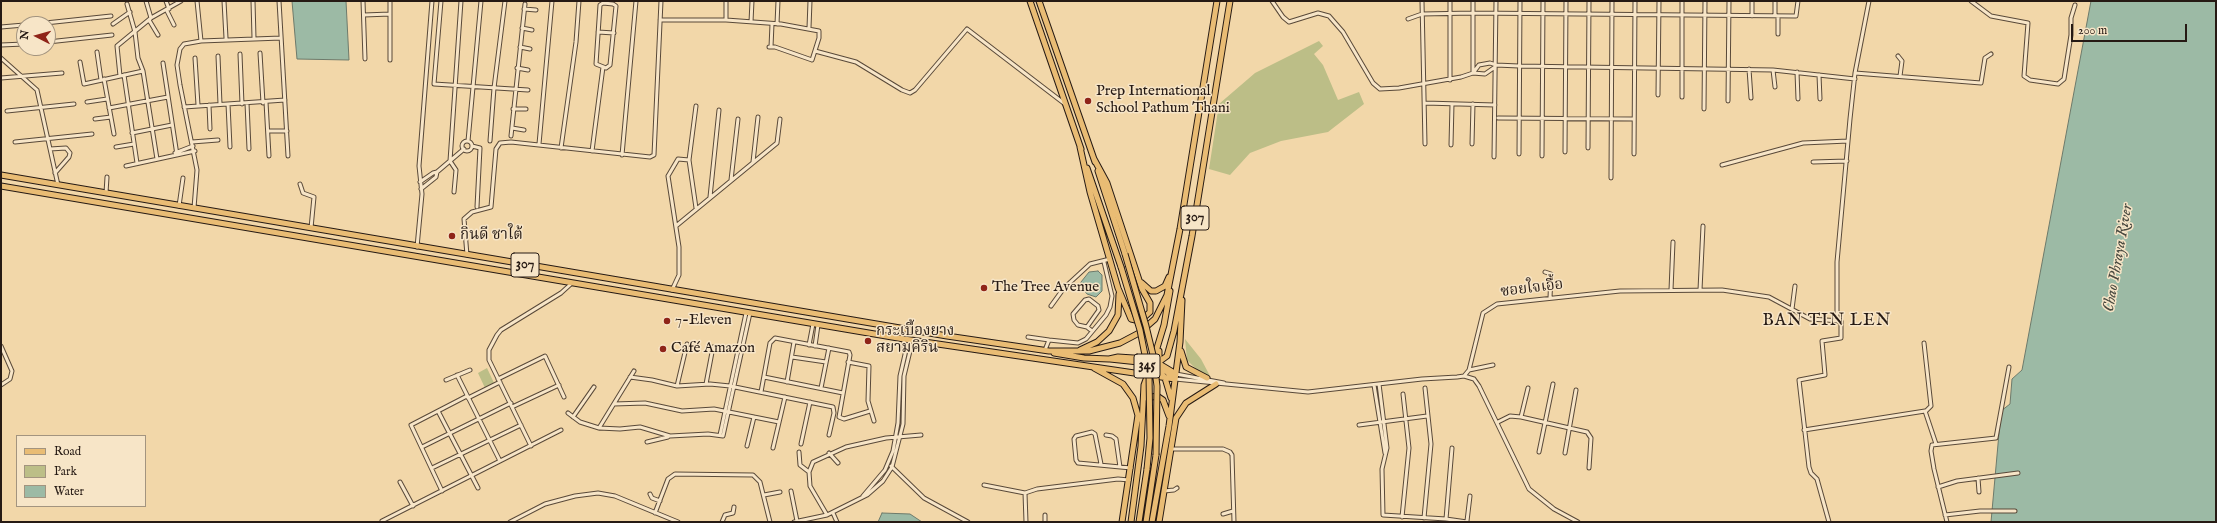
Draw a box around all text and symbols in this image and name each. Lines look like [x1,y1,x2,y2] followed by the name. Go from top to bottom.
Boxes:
[16,16,56,56] north arrow
[2073,16,2189,42] scale bar
[2078,23,2107,38] text: 200 m
[18,29,33,40] text: N
[1096,83,1230,118] place label: Prep International School Pathum Thani
[1083,96,1093,106] marker: Prep International School Pathum Thani
[2100,203,2138,313] water label: Chao Phraya River
[1181,206,1209,230] road number: 307
[460,227,523,245] place label: กินดี ชาใต้
[447,231,457,241] marker: กินดี ชาใต้
[511,253,539,277] road number: 307
[1499,276,1565,302] street label: ซอยใจเอื้อ
[992,279,1099,297] place label: The Tree Avenue
[979,283,989,293] marker: The Tree Avenue
[675,312,732,330] place label: 7-Eleven
[1763,312,1891,332] district label: BAN TIN LEN
[662,316,672,326] marker: 7-Eleven
[876,323,954,358] place label: กระเบื้องยาง สยามคิริน
[863,336,873,346] marker: กระเบื้องยาง สยามคิริน
[671,340,755,358] place label: Café Amazon
[658,344,668,354] marker: Café Amazon
[1134,354,1160,378] road number: 345
[16,435,146,507] legend
[54,444,81,459] text: Road
[54,464,77,479] text: Park
[54,484,84,499] text: Water

